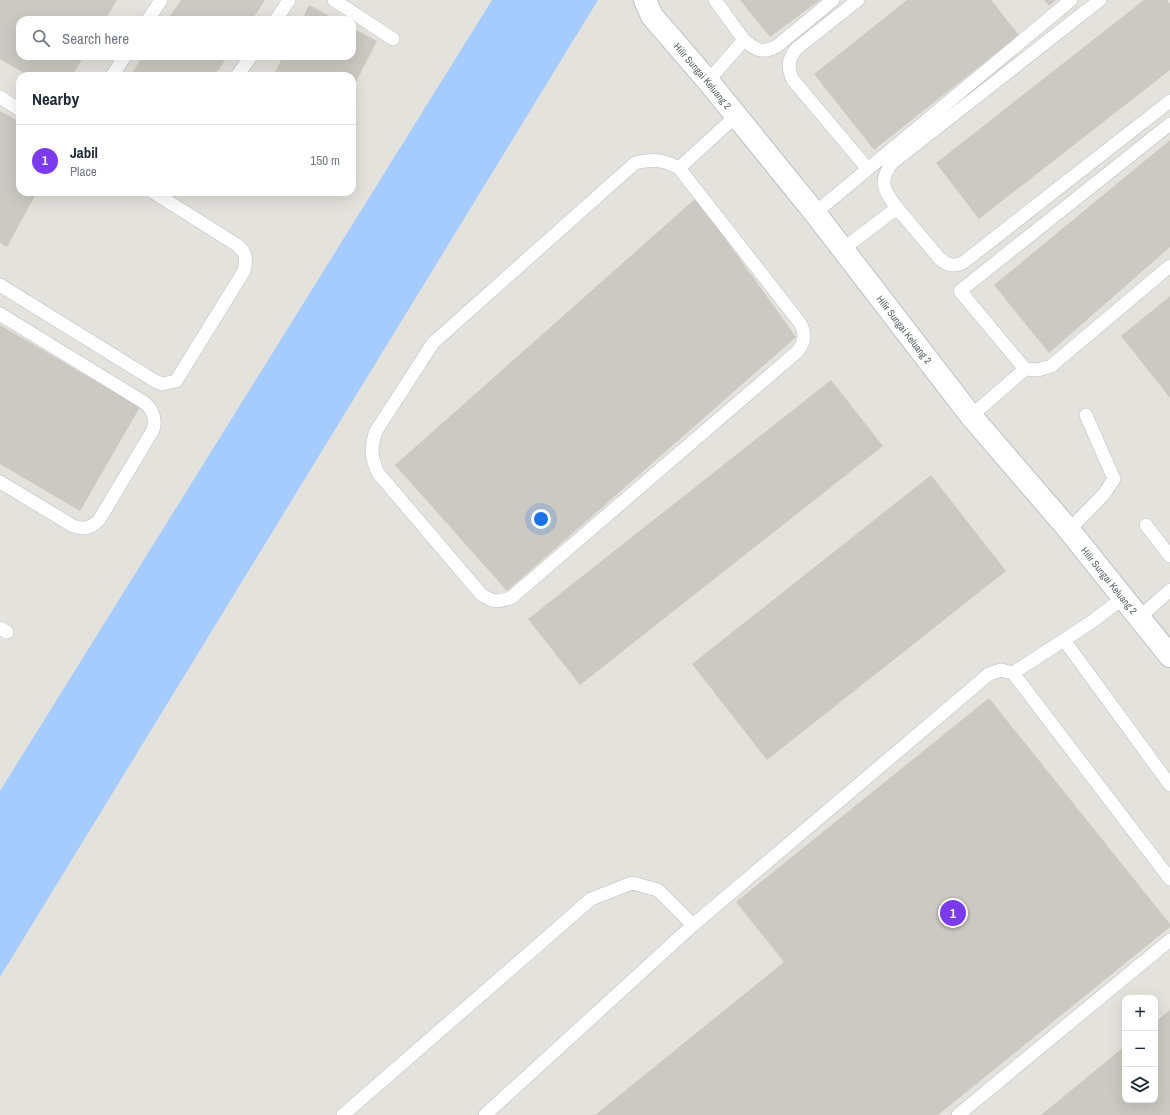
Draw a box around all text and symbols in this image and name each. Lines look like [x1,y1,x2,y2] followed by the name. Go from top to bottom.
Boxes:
[16,16,356,60] search box
[30,27,52,49] icon: search
[62,28,129,49] text: Search here
[671,40,735,112] street label: Hilir Sungai Keluang 2
[32,87,79,110] text: Nearby
[70,142,98,163] text: Jabil
[42,152,48,169] text: 1
[310,152,340,169] text: 150 m
[70,163,97,180] text: Place
[874,293,935,366] street label: Hilir Sungai Keluang 2
[531,509,551,529] your location
[1078,544,1140,617] street label: Hilir Sungai Keluang 2
[940,898,966,928] pin: 1
[1122,995,1158,1103] map controls
[1122,995,1158,1031] button: +
[1122,1031,1158,1067] button: −
[1122,1067,1158,1103] button: layers

